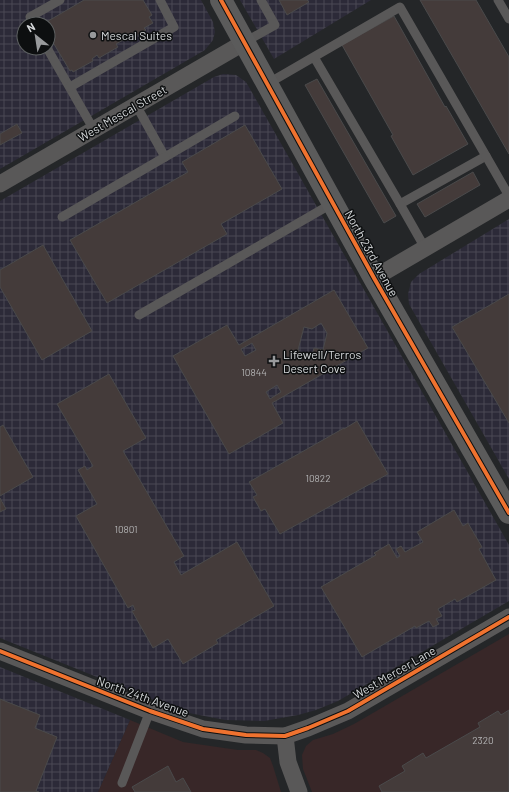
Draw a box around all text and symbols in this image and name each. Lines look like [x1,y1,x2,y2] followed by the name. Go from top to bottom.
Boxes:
[16,16,56,56] north arrow
[24,19,37,34] text: N
[101,28,172,42] place label: Mescal Suites
[88,30,98,40] marker: Mescal Suites
[75,82,169,144] street label: West Mescal Street
[343,207,401,299] street label: North 23rd Avenue
[283,347,362,375] place label: Lifewell/Terros Desert Cove
[268,355,280,367] marker: Lifewell/Terros Desert Cove
[241,366,267,378] house number: 10844
[305,472,331,484] house number: 10822
[114,523,138,535] house number: 10801
[350,643,438,701] street label: West Mercer Lane
[95,673,191,719] street label: North 24th Avenue
[472,734,494,746] house number: 2320

